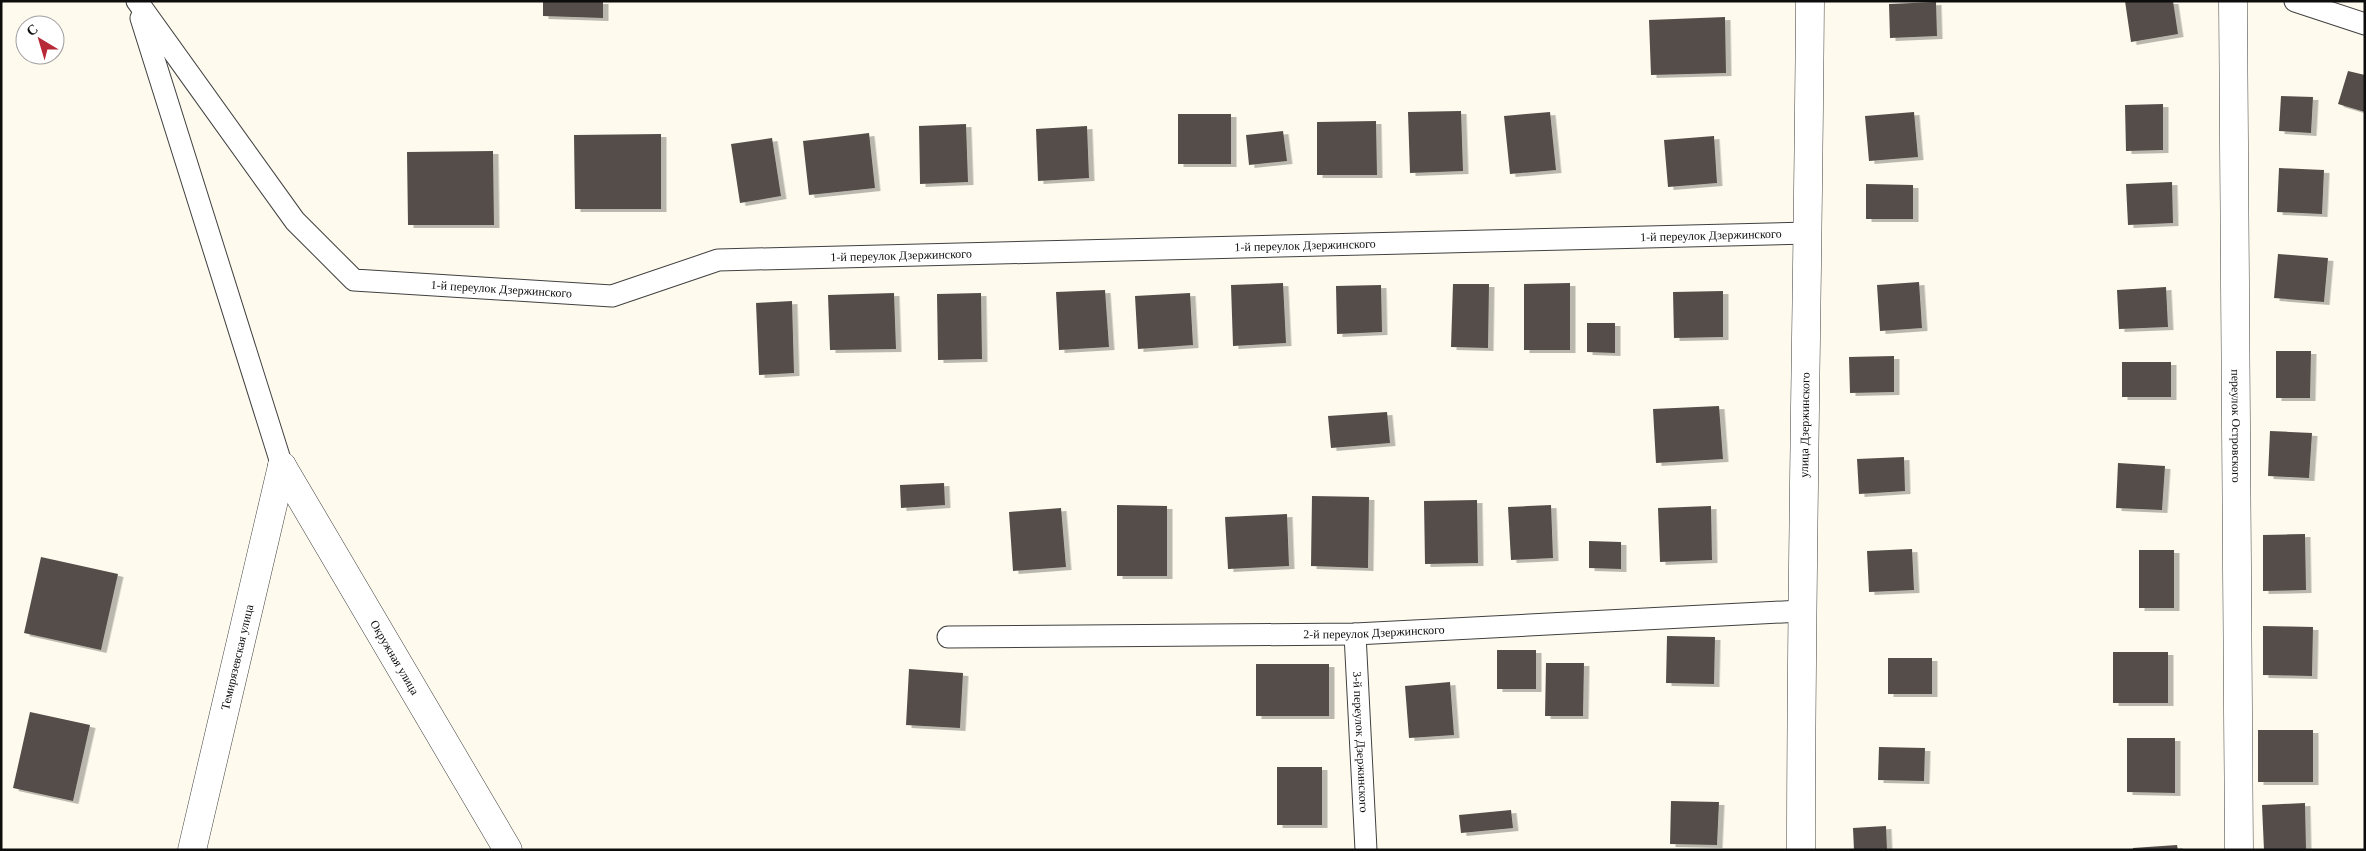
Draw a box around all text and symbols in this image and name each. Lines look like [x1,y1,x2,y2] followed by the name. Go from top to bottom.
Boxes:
[15,15,65,65] north arrow
[24,21,41,39] text: С
[1640,227,1782,244] street label: 1-й переулок Дзержинского
[1234,237,1376,254] street label: 1-й переулок Дзержинского
[830,247,972,264] street label: 1-й переулок Дзержинского
[430,278,572,301] street label: 1-й переулок Дзержинского
[2229,369,2243,483] street label: переулок Островского
[1797,372,1813,478] street label: улица Дзержинского
[218,602,256,711] street label: Темирязевская улица
[367,617,422,698] street label: Окружная улица
[1303,622,1445,641] street label: 2-й переулок Дзержинского
[1350,671,1371,813] street label: 3-й переулок Дзержинского

